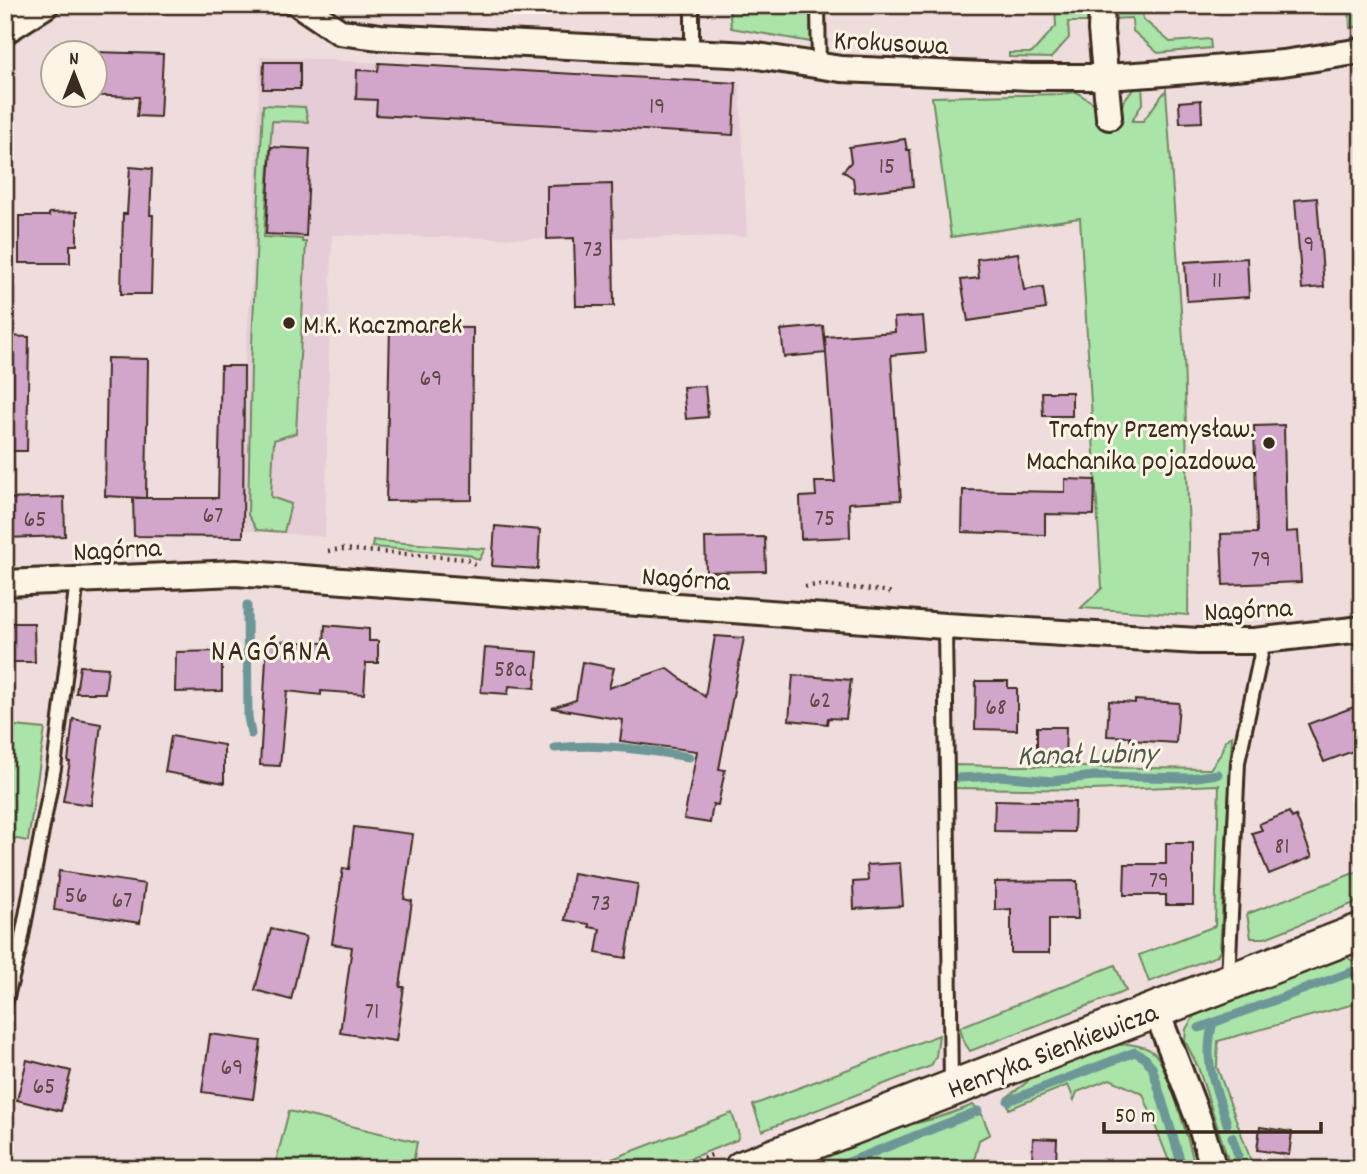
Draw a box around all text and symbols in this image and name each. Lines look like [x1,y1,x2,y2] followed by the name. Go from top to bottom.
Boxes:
[832,23,950,69] street label: Krokusowa
[38,38,108,108] north arrow
[69,47,79,74] text: N
[649,91,665,125] house number: 19
[879,151,895,185] house number: 15
[1304,229,1315,263] house number: 9
[583,234,603,268] house number: 73
[1212,265,1222,299] house number: 11
[303,308,463,348] place label: M.K. Kaczmarek
[281,315,297,331] marker: M.K. Kaczmarek
[420,363,442,397] house number: 69
[1026,412,1256,484] place label: Trafny Przemysław. Machanika pojazdowa
[1261,435,1277,451] marker: Trafny Przemysław. Machanika pojazdowa
[203,500,223,534] house number: 67
[815,503,835,537] house number: 75
[24,504,46,538] house number: 65
[72,531,163,575] street label: Nagórna
[1251,544,1271,578] house number: 79
[640,559,732,605] street label: Nagórna
[1203,591,1294,635] street label: Nagórna
[211,633,333,676] district label: NAGÓRNA
[494,654,527,688] house number: 58a
[809,685,831,719] house number: 62
[985,692,1007,726] house number: 68
[1017,735,1161,780] water label: Kanał Lubiny
[1275,831,1289,865] house number: 81
[1149,865,1169,899] house number: 79
[65,880,87,914] house number: 56
[112,885,132,919] house number: 67
[591,888,611,922] house number: 73
[943,995,1165,1112] street label: Henryka Sienkiewicza
[365,996,379,1030] house number: 71
[221,1052,243,1086] house number: 69
[33,1071,55,1105] house number: 65
[1104,1090,1322,1134] scale bar
[1115,1103,1155,1133] text: 50 m

